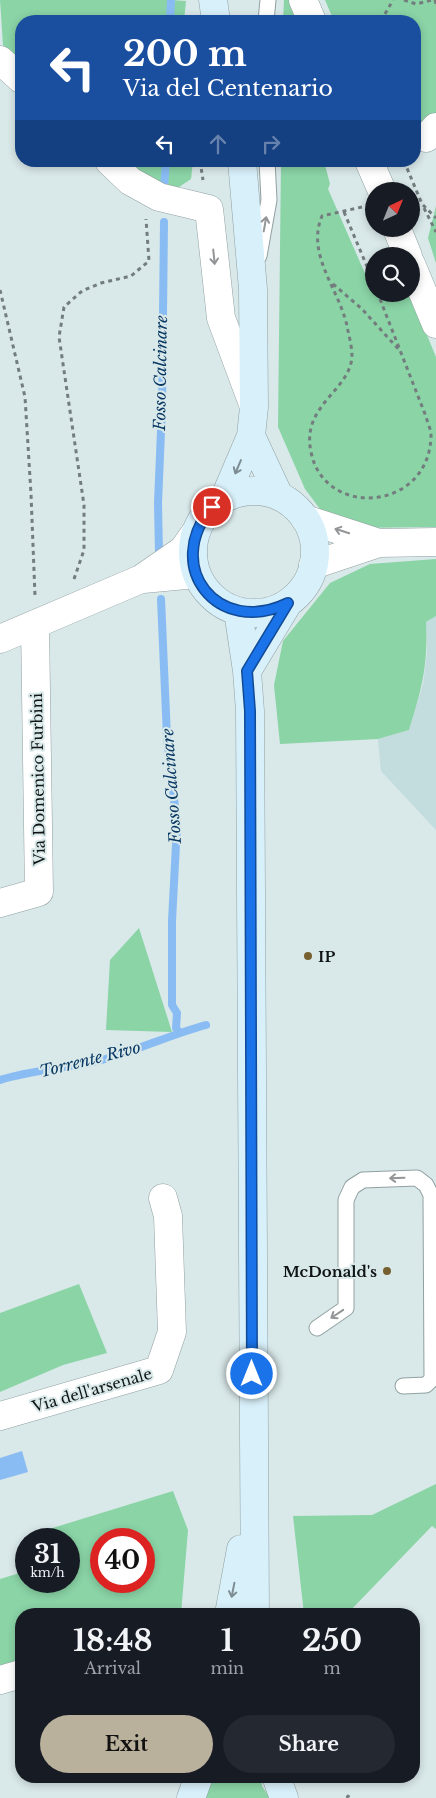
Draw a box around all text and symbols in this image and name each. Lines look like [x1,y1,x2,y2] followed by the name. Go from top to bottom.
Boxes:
[123,32,247,75] text: 200 m
[40,35,105,100] icon: left
[123,75,333,102] text: Via del Centenario
[151,130,179,158] icon: left
[204,130,232,158] icon: ahead
[257,130,285,158] icon: right
[365,182,420,238] north arrow
[365,182,420,302] map controls
[260,217,270,233] one-way arrow
[365,247,420,302] button: search
[209,249,219,265] one-way arrow
[149,314,171,432] water label: Fosso Calcinare
[232,459,242,474] one-way arrow
[191,486,233,528] pin
[198,493,226,521] icon: arrive
[335,526,351,535] one-way arrow
[27,693,49,866] street label: Via Domenico Furbini
[157,727,185,845] water label: Fosso Calcinare
[318,947,335,966] place label: IP
[302,950,314,962] marker: IP
[37,1037,143,1081] water label: Torrente Rivo
[389,1174,405,1183] one-way arrow
[283,1262,377,1281] place label: McDonald's
[381,1265,393,1277] marker: McDonald's
[330,1309,344,1319] one-way arrow
[225,1347,277,1399] position arrow
[29,1364,154,1416] street label: Via dell'arsenale
[90,1528,155,1593] speed limit sign: 40
[34,1539,61,1570] text: 31
[30,1565,65,1580] text: km/h
[228,1582,238,1598] one-way arrow
[73,1622,153,1659] text: 18:48
[221,1622,234,1659] text: 1
[302,1622,362,1659] text: 250
[84,1658,141,1678] text: Arrival
[210,1658,244,1678] text: min
[323,1658,341,1678] text: m
[40,1715,213,1773] button: Exit
[223,1715,395,1773] button: Share

